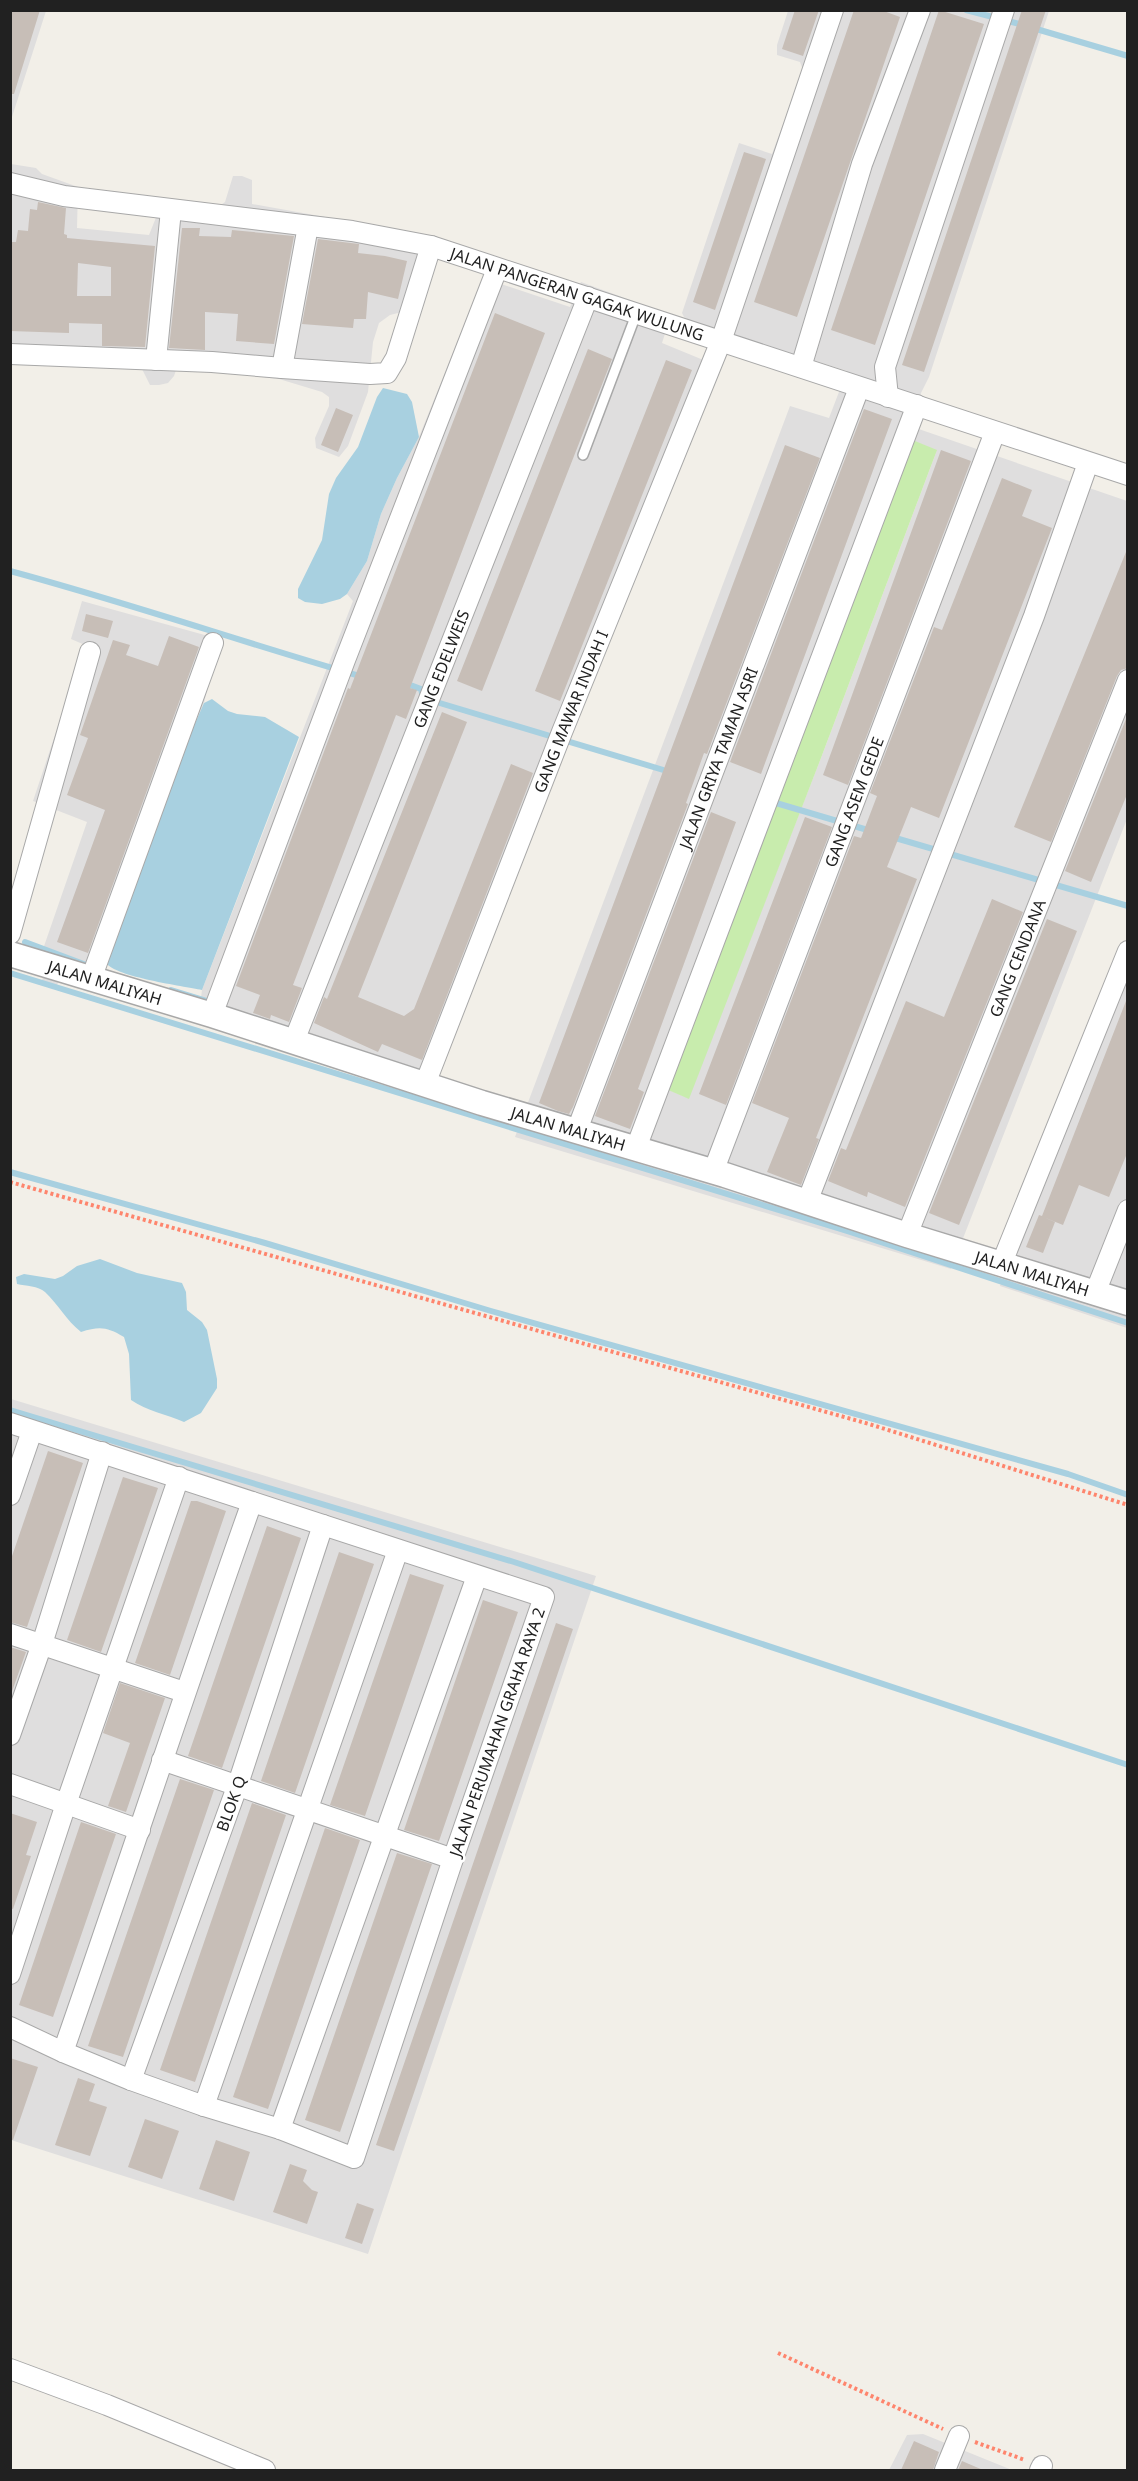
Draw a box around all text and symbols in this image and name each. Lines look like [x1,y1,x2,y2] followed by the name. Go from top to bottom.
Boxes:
[446,241,707,346] street label: JALAN PANGERAN GAGAK WULUNG
[408,606,474,731] street label: GANG EDELWEIS
[528,627,613,796] street label: GANG MAWAR INDAH I
[673,664,763,854] street label: JALAN GRIYA TAMAN ASRI
[819,734,889,870] street label: GANG ASEM GEDE
[984,895,1051,1020] street label: GANG CENDANA
[43,954,165,1010] street label: JALAN MALIYAH
[507,1101,628,1156] street label: JALAN MALIYAH
[970,1245,1092,1301] street label: JALAN MALIYAH
[443,1605,550,1861] street label: JALAN PERUMAHAN GRAHA RAYA 2
[211,1773,251,1834] street label: BLOK Q

